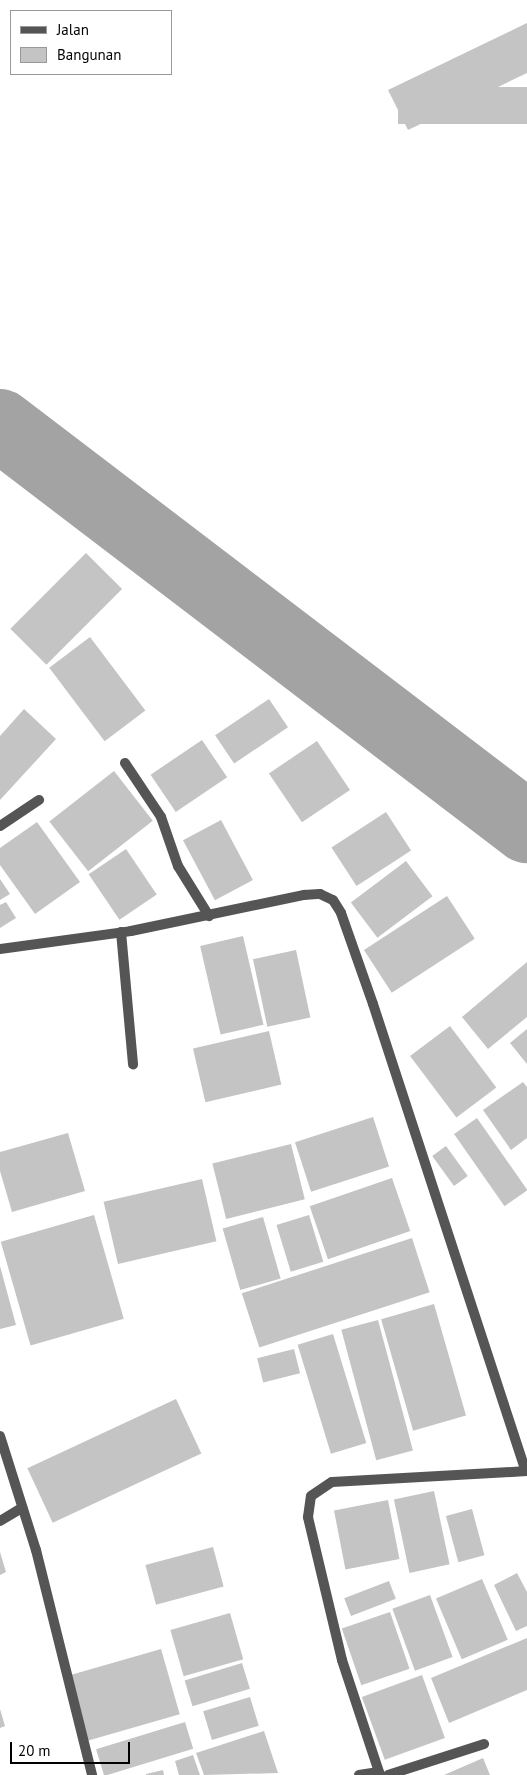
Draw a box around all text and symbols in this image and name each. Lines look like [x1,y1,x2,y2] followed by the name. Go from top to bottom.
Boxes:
[10,10,172,75] legend
[57,20,89,39] text: Jalan
[57,45,121,64] text: Bangunan
[12,1732,132,1764] scale bar
[18,1741,51,1760] text: 20 m

